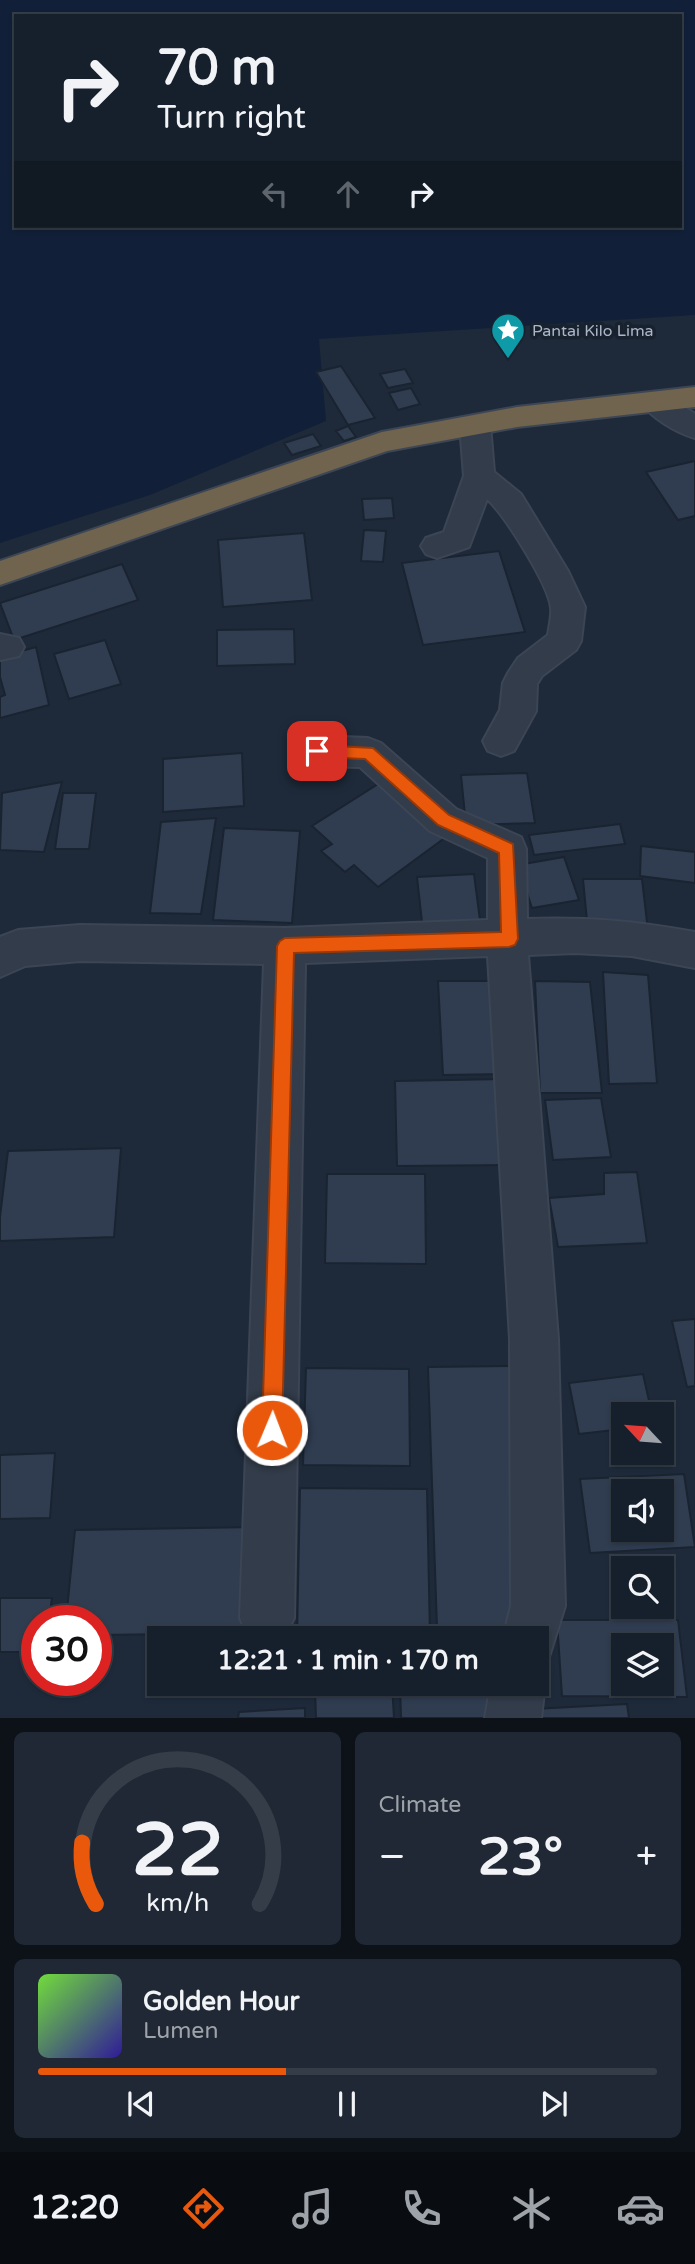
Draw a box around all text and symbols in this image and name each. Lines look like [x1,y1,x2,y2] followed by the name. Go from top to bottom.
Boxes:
[157,39,276,98] text: 70 m
[42,42,133,133] icon: right
[157,99,306,137] text: Turn right
[256,175,294,213] icon: left
[329,175,367,213] icon: ahead
[402,175,440,213] icon: right
[489,311,527,360] place icon: Pantai Kilo Lima
[532,321,654,341] place label: Pantai Kilo Lima
[287,721,347,781] pin
[298,732,336,770] icon: arrive
[235,1393,309,1467] position arrow
[611,1402,674,1465] north arrow
[611,1402,674,1696] map controls
[611,1479,674,1542] button: sound
[611,1556,674,1619] button: search
[21,1605,112,1696] speed limit sign: 30
[611,1633,674,1696] button: layers
[217,1645,479,1676] text: 12:21 · 1 min · 170 m
[379,1791,461,1819] text: Climate
[132,1808,223,1896] text: 22
[478,1826,563,1889] text: 23°
[379,1834,406,1880] text: −
[636,1834,657,1880] text: +
[146,1888,209,1918] text: km/h
[143,1986,300,2017] text: Golden Hour
[143,2017,218,2045] text: Lumen
[122,2085,160,2123] icon: previous
[328,2085,366,2123] icon: pause
[535,2085,573,2123] icon: next
[179,2184,228,2233] icon: directions
[288,2184,337,2233] icon: music
[397,2184,446,2233] icon: phone
[507,2184,556,2233] icon: climate
[616,2184,665,2233] icon: car
[30,2189,119,2227] text: 12:20

